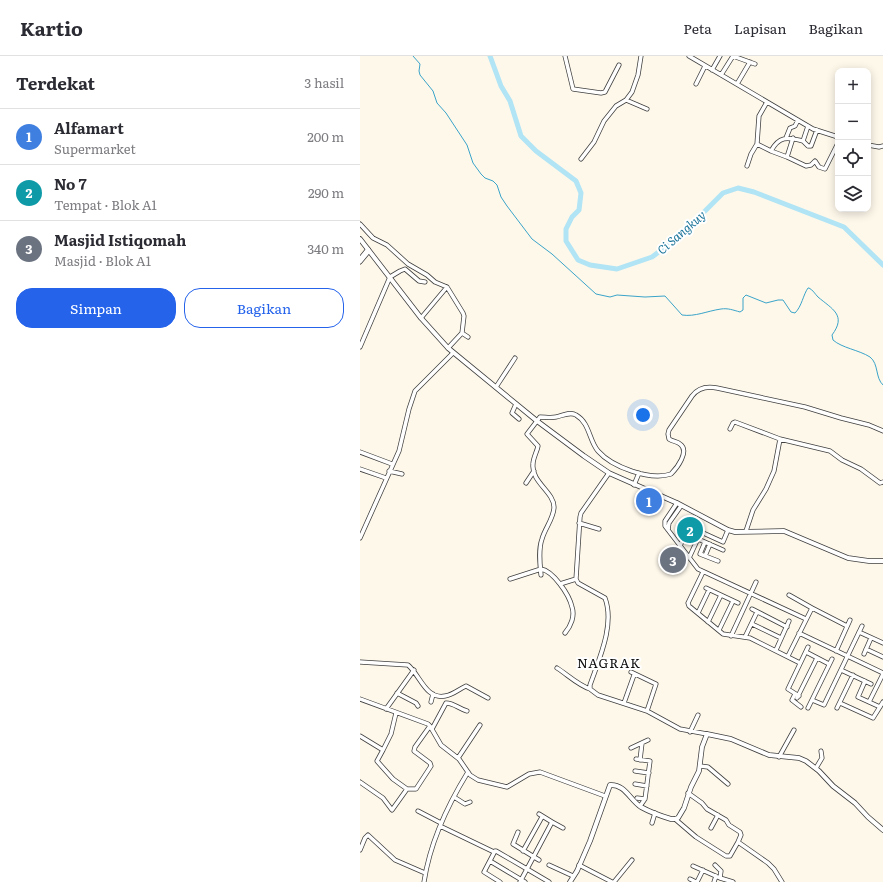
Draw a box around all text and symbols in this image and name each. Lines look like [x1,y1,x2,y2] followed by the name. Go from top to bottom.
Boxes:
[20,14,83,42] text: Kartio
[683,18,712,38] text: Peta
[734,18,787,38] text: Lapisan
[809,18,863,38] text: Bagikan
[835,68,871,212] map controls
[835,68,871,104] button: +
[16,70,95,95] text: Terdekat
[304,73,344,92] text: 3 hasil
[835,104,871,140] button: −
[54,116,124,139] text: Alfamart
[26,127,32,146] text: 1
[307,127,344,146] text: 200 m
[54,139,136,158] text: Supermarket
[835,140,871,176] button: locate
[54,172,87,195] text: No 7
[835,176,871,212] button: layers
[26,183,32,202] text: 2
[308,183,344,202] text: 290 m
[54,195,157,214] text: Tempat · Blok A1
[653,206,709,258] water label: Ci Sangkuy
[54,228,186,251] text: Masjid Istiqomah
[25,239,33,258] text: 3
[307,239,344,258] text: 340 m
[54,251,151,270] text: Masjid · Blok A1
[16,288,176,328] button: Simpan
[184,288,344,328] button: Bagikan
[633,405,653,425] your location
[636,486,662,516] pin: 1
[677,515,703,545] pin: 2
[660,545,686,575] pin: 3
[577,653,641,672] district label: NAGRAK

